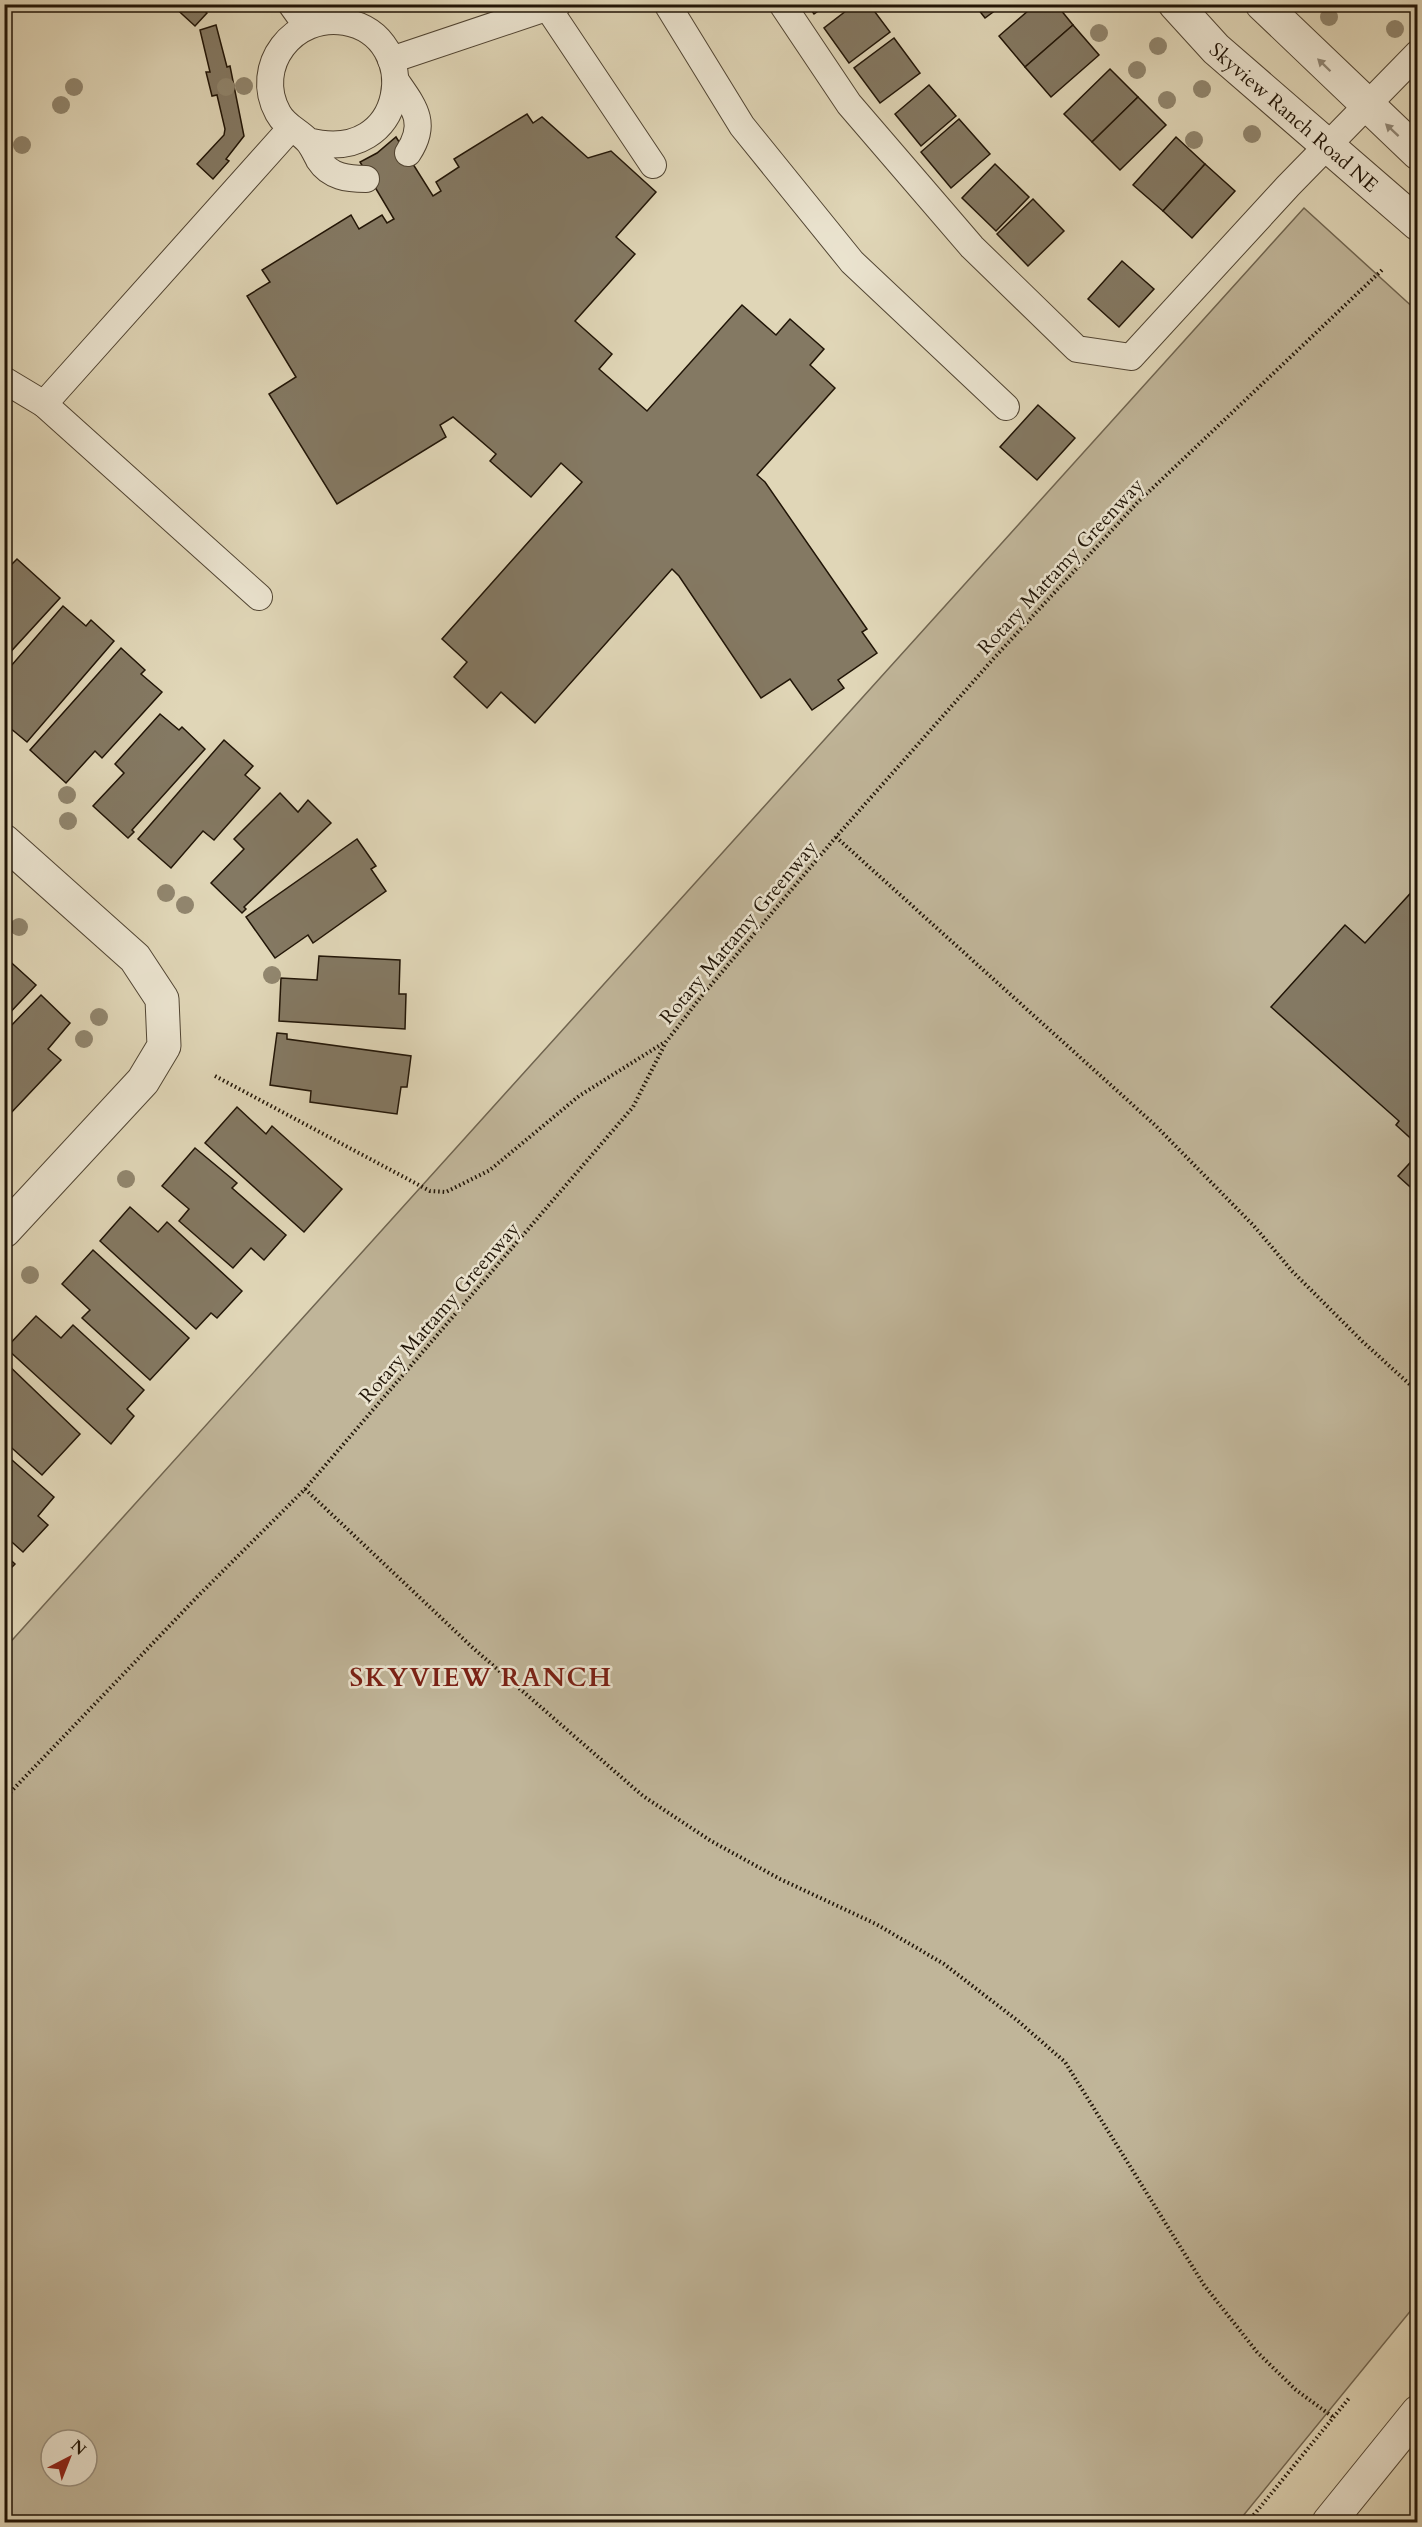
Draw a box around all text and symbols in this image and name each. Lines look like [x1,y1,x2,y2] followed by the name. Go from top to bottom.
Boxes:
[1203,36,1384,198] street label: Skyview Ranch Road NE
[1316,58,1331,72] one-way arrow
[1385,123,1399,137] one-way arrow
[971,472,1150,661] street label: Rotary Mattamy Greenway
[653,834,824,1030] street label: Rotary Mattamy Greenway
[353,1215,526,1409] street label: Rotary Mattamy Greenway
[349,1660,613,1695] district label: SKYVIEW RANCH
[39,2428,99,2488] north arrow
[66,2435,91,2460] text: N

